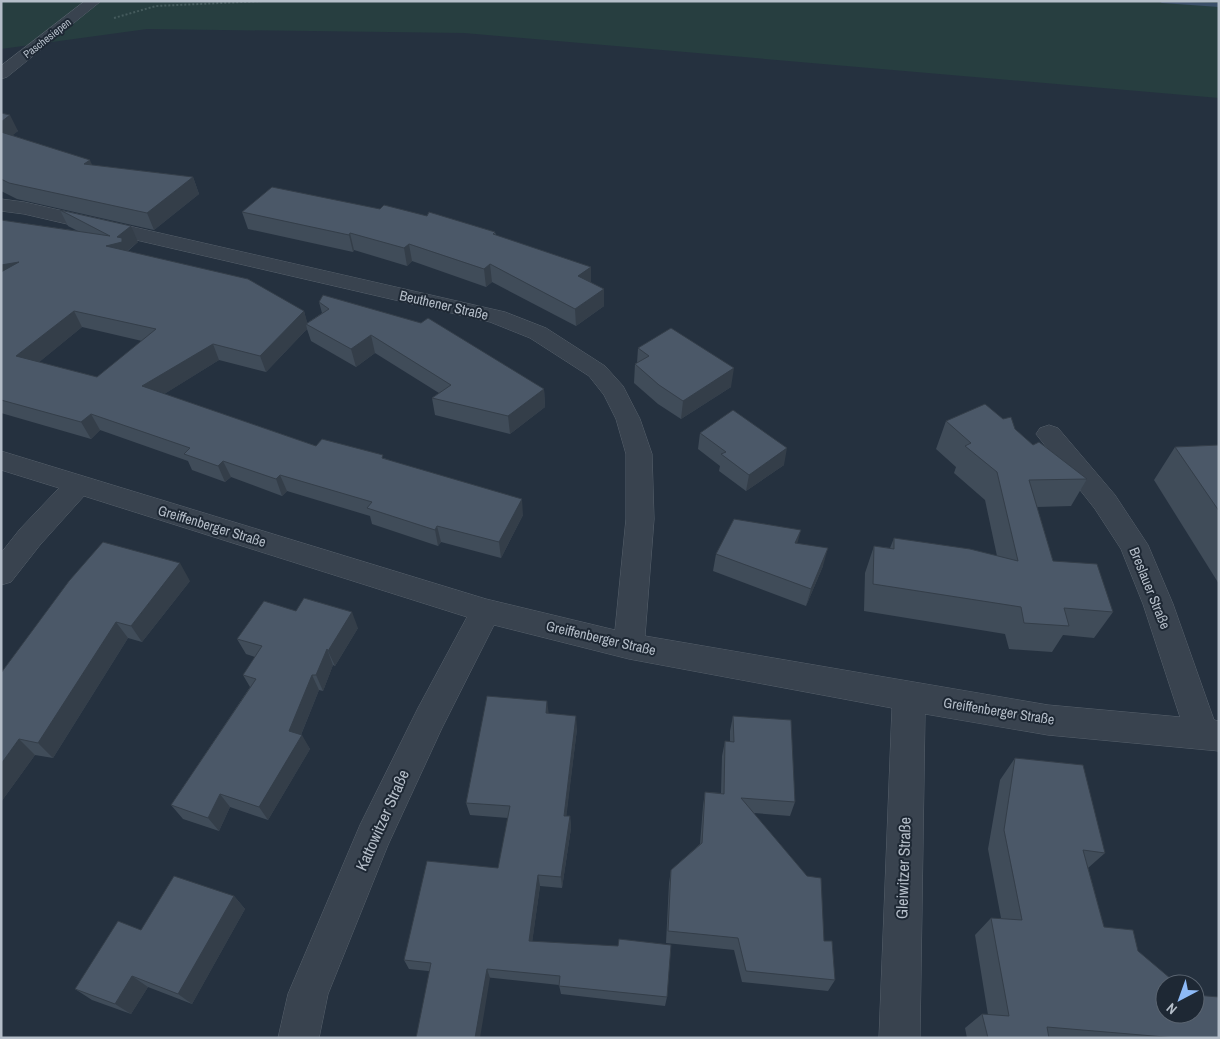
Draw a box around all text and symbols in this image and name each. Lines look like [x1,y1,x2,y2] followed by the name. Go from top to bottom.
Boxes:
[20,15,74,61] street label: Paschesiepen
[398,286,490,324] street label: Beuthener Straße
[156,501,268,551] street label: Greiffenberger Straße
[1125,544,1175,632] street label: Breslauer Straße
[544,617,658,659] street label: Greiffenberger Straße
[942,693,1056,729] street label: Greiffenberger Straße
[350,766,414,874] street label: Kattowitzer Straße
[890,817,916,919] street label: Gleiwitzer Straße
[1155,974,1205,1024] north arrow
[1162,999,1181,1018] text: N

